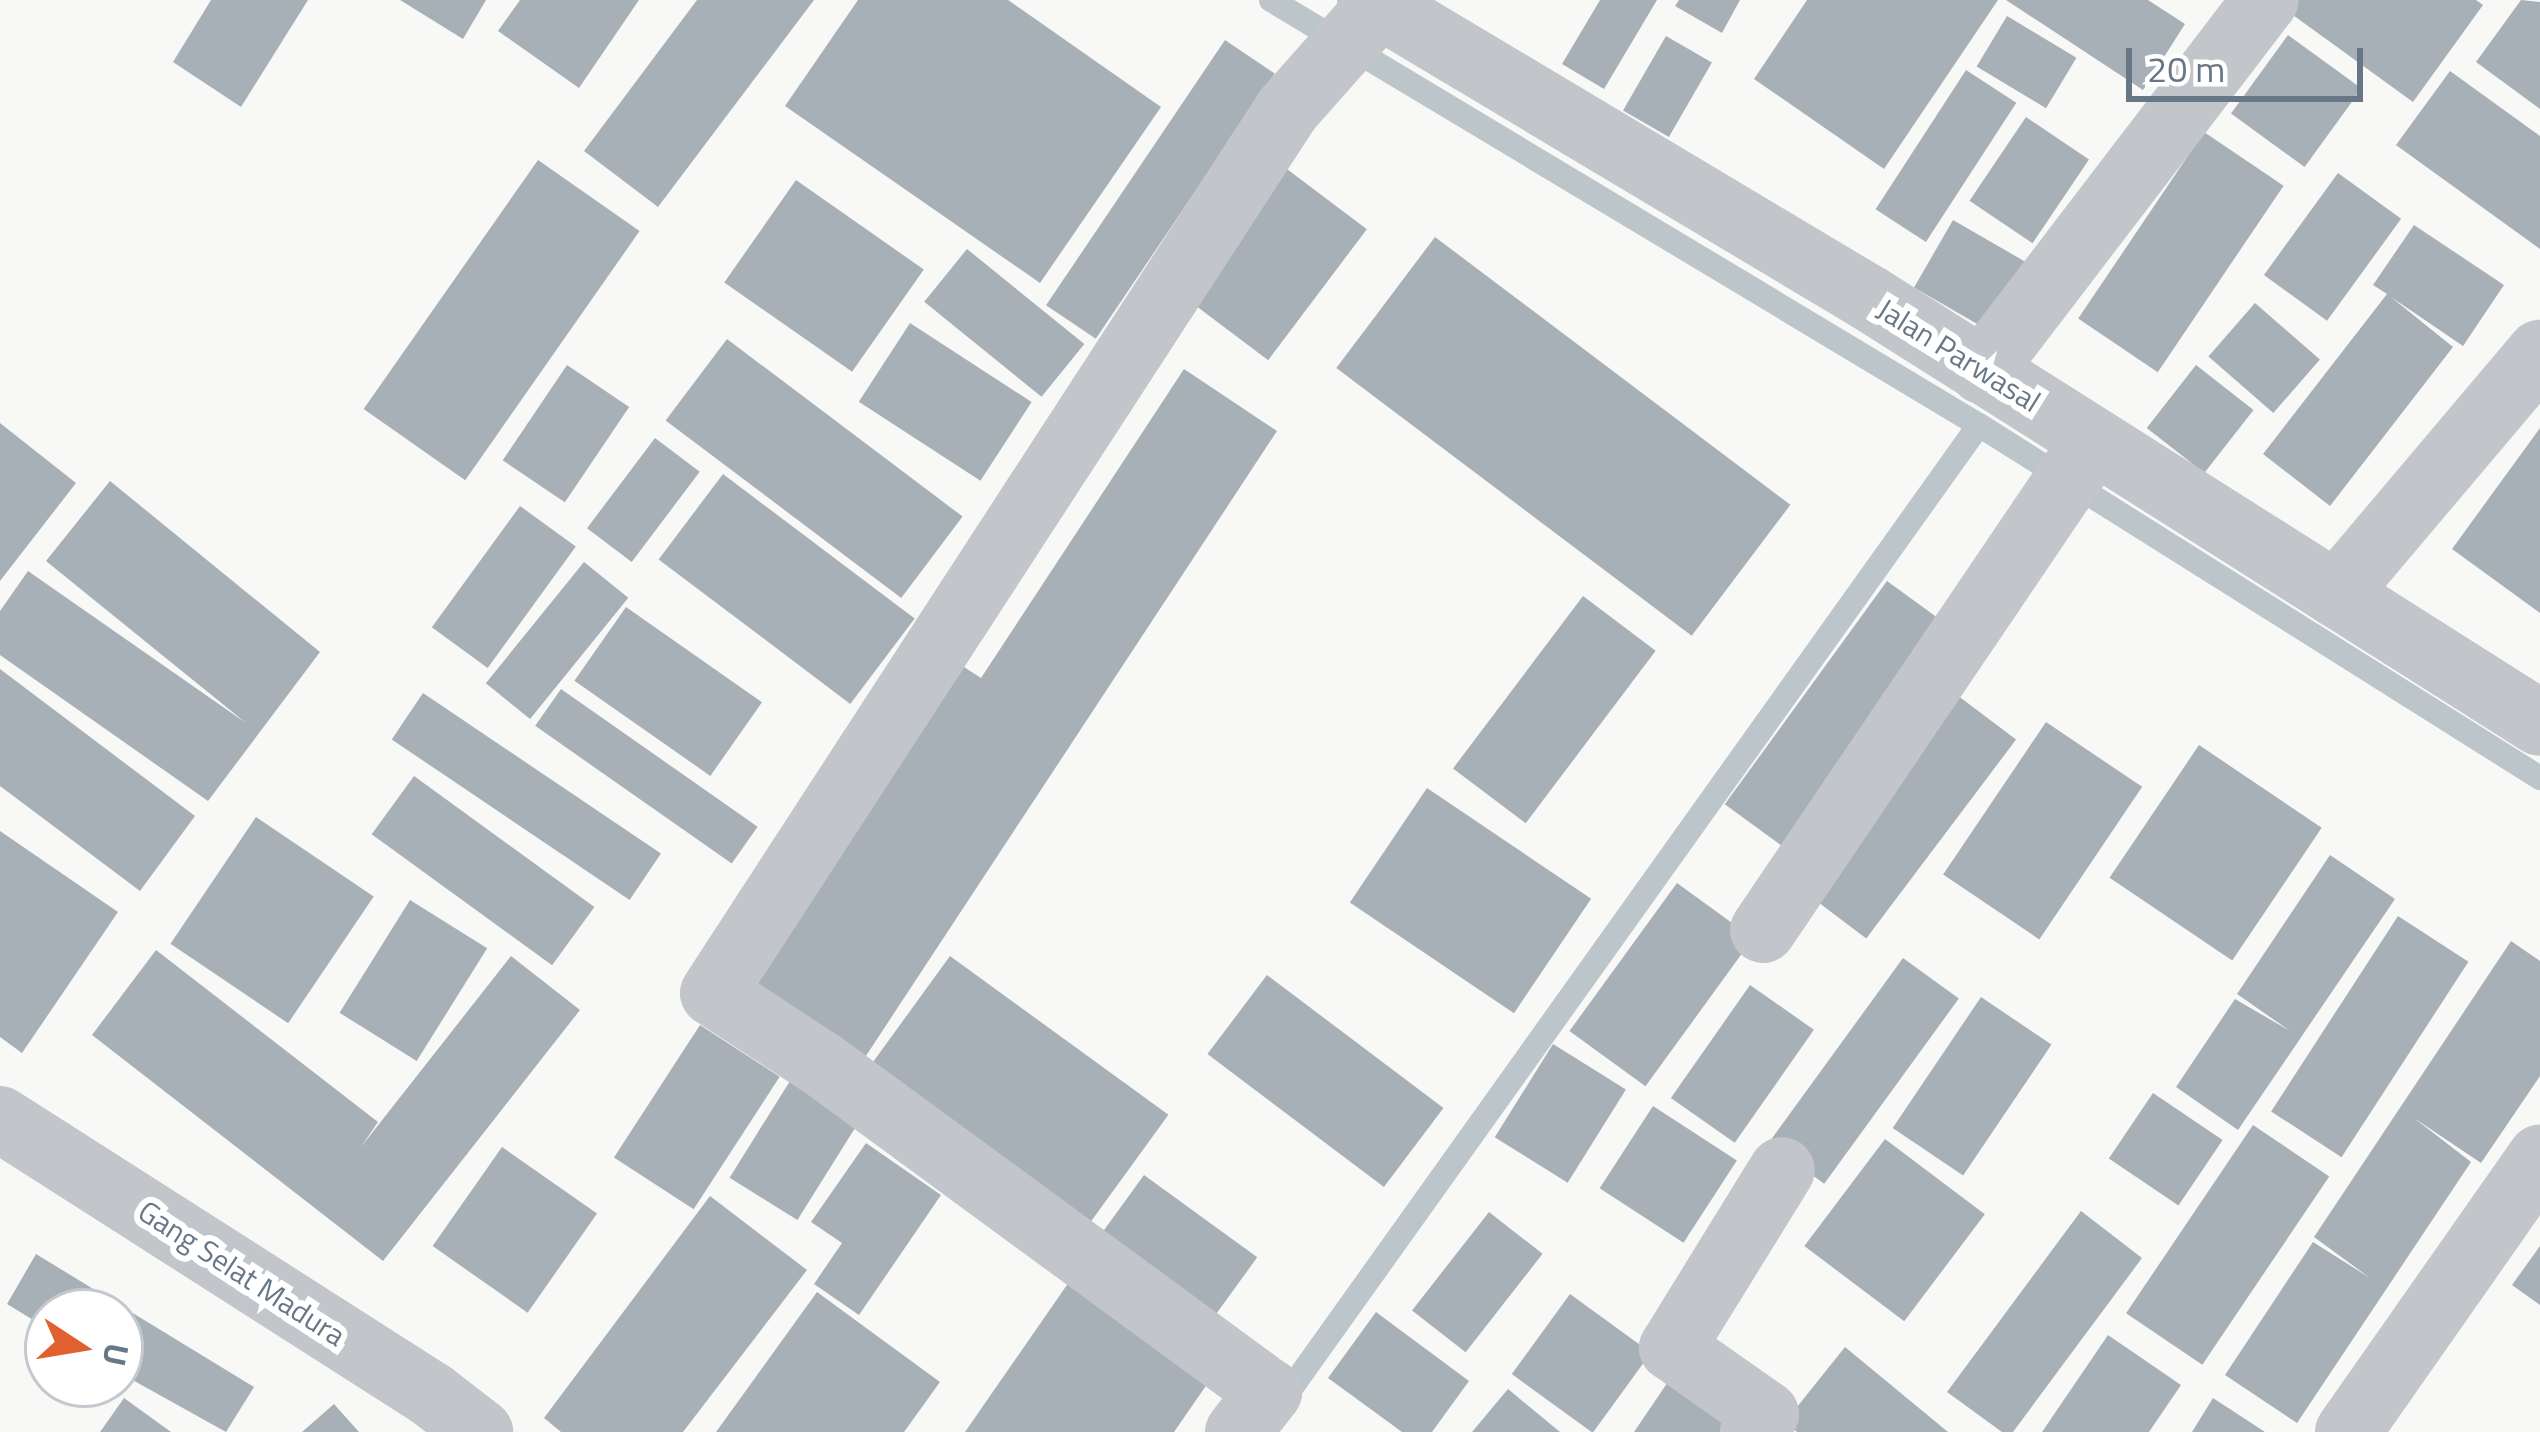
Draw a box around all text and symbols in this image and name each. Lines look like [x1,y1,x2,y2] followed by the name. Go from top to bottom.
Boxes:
[2132,24,2369,98] scale bar
[2147,41,2225,96] text: 20 m
[1871,291,2047,419] street label: Jalan Parwasal
[132,1193,352,1353] street label: Gang Selat Madura
[24,1288,144,1408] north arrow
[90,1339,143,1371] text: U

